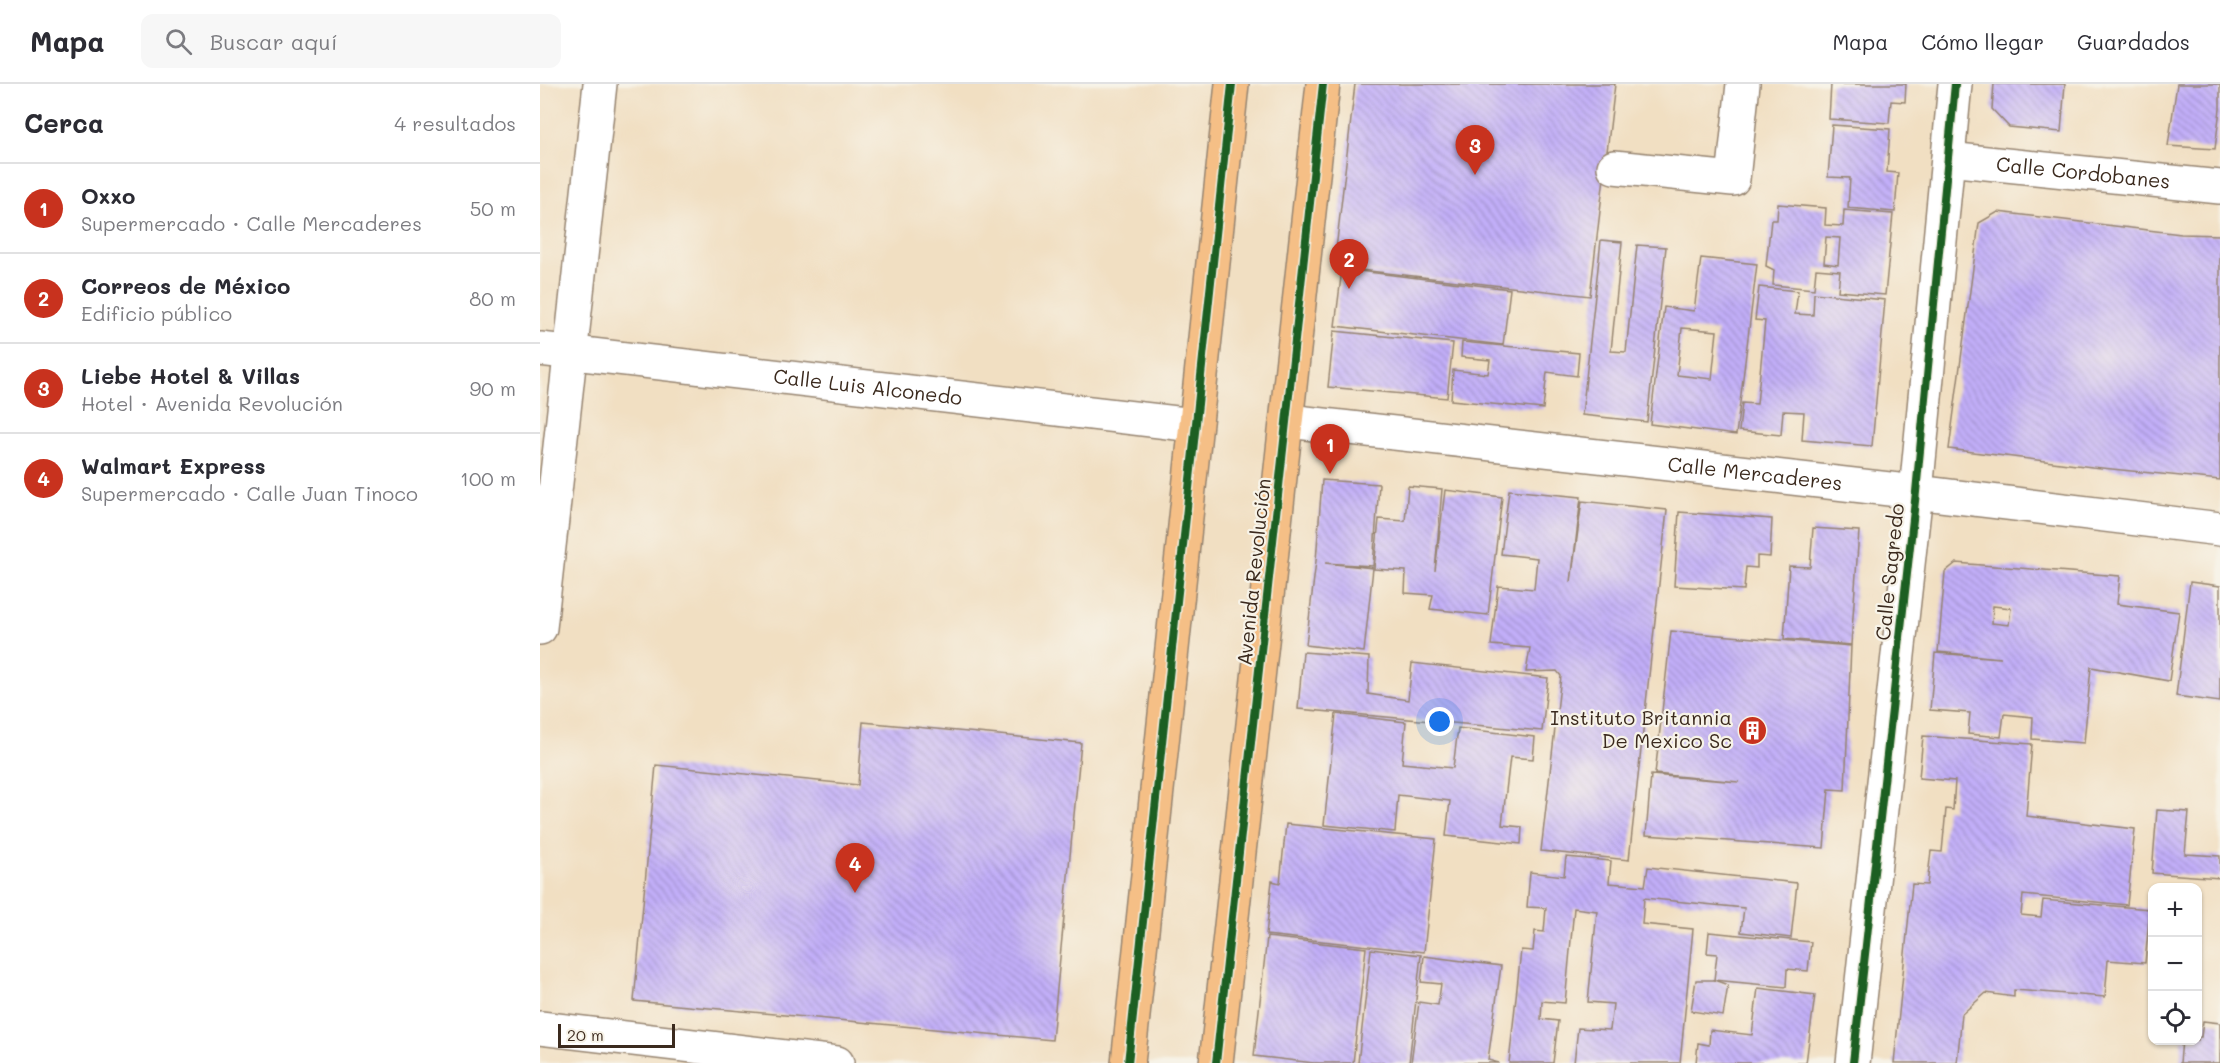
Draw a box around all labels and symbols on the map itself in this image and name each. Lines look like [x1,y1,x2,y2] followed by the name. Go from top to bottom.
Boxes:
[1456,126,1494,175] pin: 3
[1995,150,2172,194] street label: Calle Cordobanes
[1330,240,1368,289] pin: 2
[772,362,964,410] street label: Calle Luis Alconedo
[1310,424,1350,474] pin: 1
[1666,450,1844,496] street label: Calle Mercaderes
[1230,477,1276,667] street label: Avenida Revolución
[1869,502,1909,642] street label: Calle Sagredo
[1550,704,1732,753] place label: Instituto Britannia De Mexico Sc
[1425,707,1454,736] your location
[1737,714,1769,746] building icon: Instituto Britannia De Mexico Sc
[836,844,874,893] pin: 4
[558,1021,675,1048] scale bar

